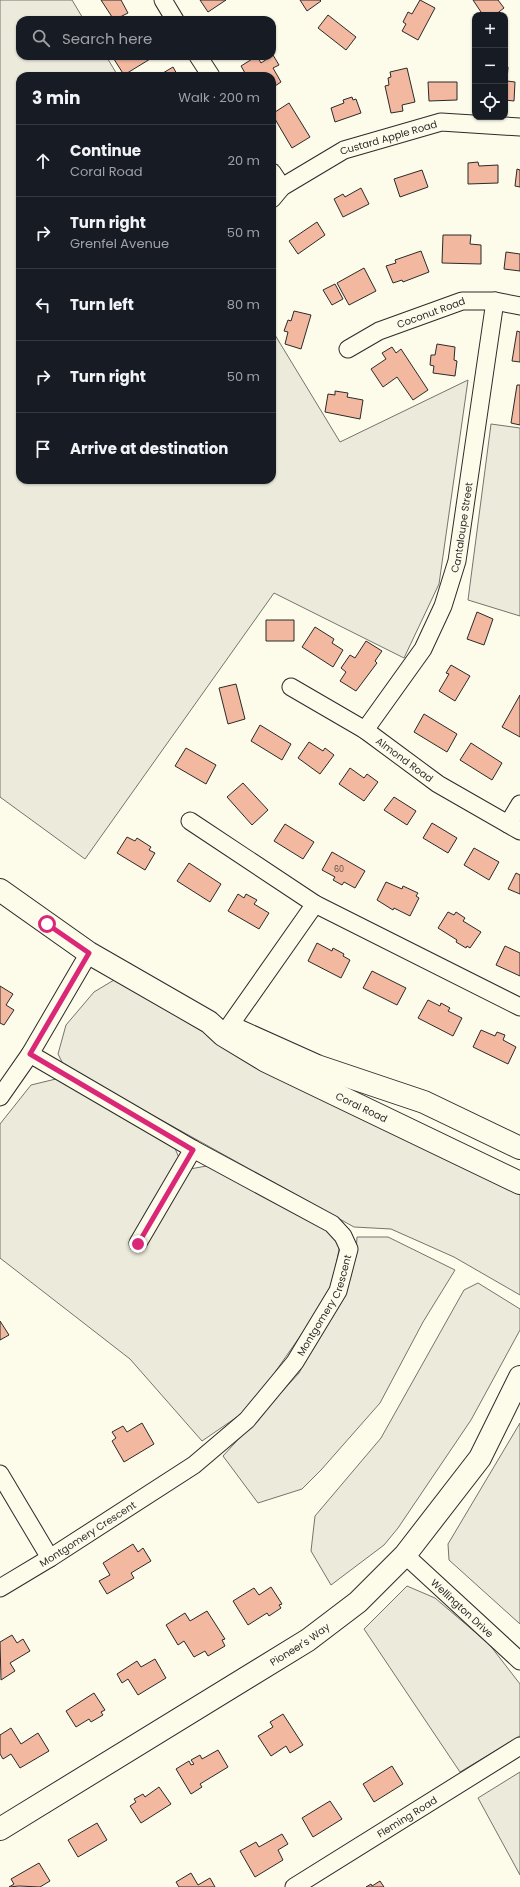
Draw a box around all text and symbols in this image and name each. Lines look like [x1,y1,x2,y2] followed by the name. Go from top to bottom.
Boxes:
[472,12,508,120] map controls
[472,12,508,48] button: +
[16,16,276,60] search box
[30,27,52,49] icon: search
[62,28,152,49] text: Search here
[472,48,508,84] button: −
[472,84,508,120] button: locate
[32,86,80,110] text: 3 min
[178,88,260,107] text: Walk · 200 m
[337,117,439,159] street label: Custard Apple Road
[70,140,141,161] text: Continue
[32,150,54,172] icon: ahead
[227,151,260,170] text: 20 m
[70,162,142,181] text: Coral Road
[70,212,146,233] text: Turn right
[32,222,54,244] icon: right
[227,223,260,242] text: 50 m
[70,234,169,253] text: Grenfel Avenue
[395,293,467,332] street label: Coconut Road
[32,294,54,316] icon: left
[70,294,134,315] text: Turn left
[227,295,260,314] text: 80 m
[32,366,54,388] icon: right
[70,366,146,387] text: Turn right
[227,367,260,386] text: 50 m
[32,438,54,460] icon: arrive
[70,438,228,459] text: Arrive at destination
[447,481,476,575] street label: Cantaloupe Street
[373,734,436,786] street label: Almond Road
[334,864,344,875] house number: 60
[38,915,56,933] route start
[333,1089,390,1126] street label: Coral Road
[129,1235,147,1253] route end
[293,1253,355,1359] street label: Montgomery Crescent
[37,1497,139,1571] street label: Montgomery Crescent
[427,1575,497,1641] street label: Wellington Drive
[267,1619,333,1670] street label: Pioneer's Way
[374,1793,440,1841] street label: Fleming Road

